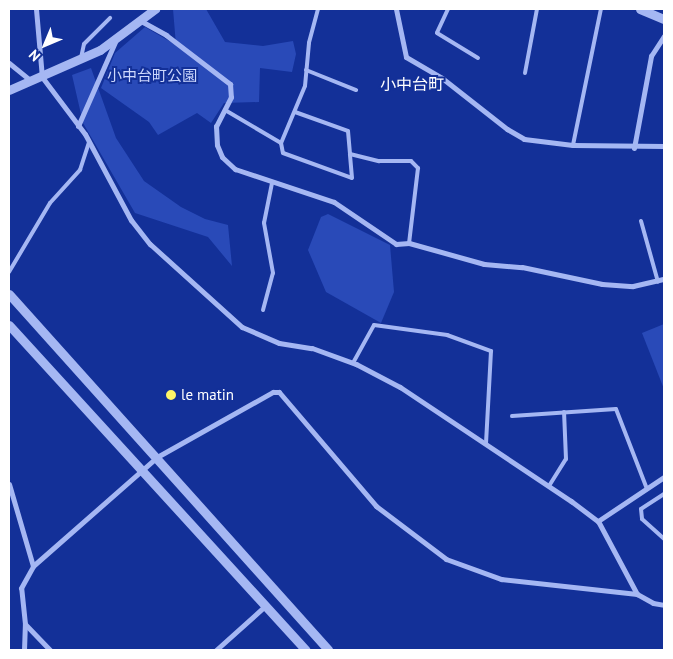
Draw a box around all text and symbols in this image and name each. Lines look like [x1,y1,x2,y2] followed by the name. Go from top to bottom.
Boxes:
[20,20,70,70] north arrow
[25,46,44,65] text: N
[107,67,197,85] park label: 小中台町公園
[380,74,444,94] district label: 小中台町
[181,386,234,404] place label: le matin
[165,389,177,401] marker: le matin

